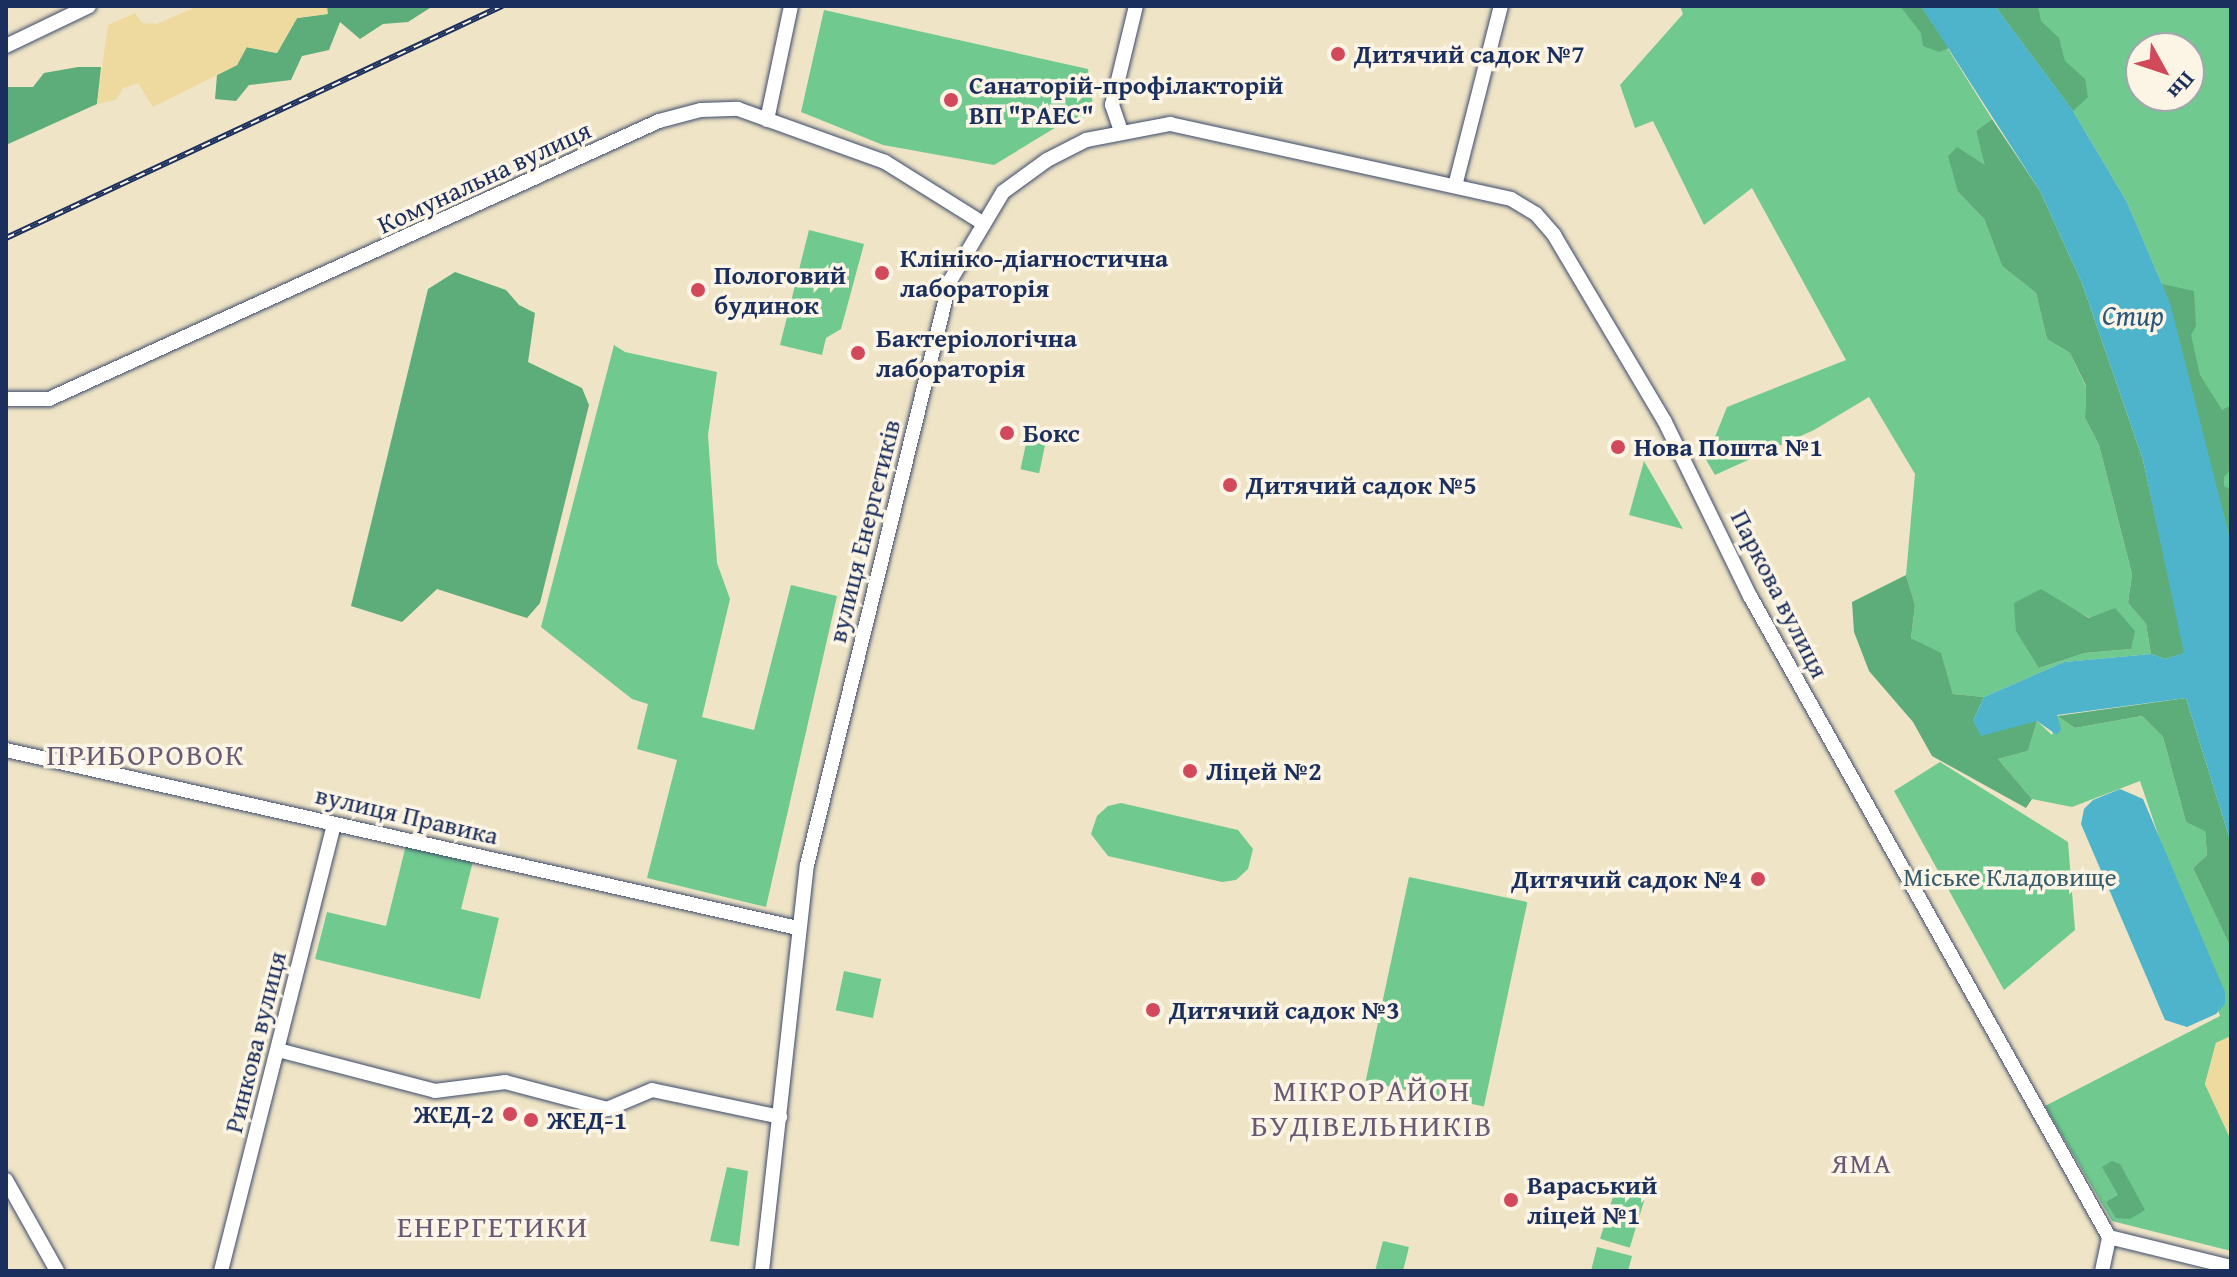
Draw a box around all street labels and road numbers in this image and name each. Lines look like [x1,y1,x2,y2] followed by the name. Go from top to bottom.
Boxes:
[372,114,596,240] street label: Комунальна вулиця
[821,416,907,646] street label: вулиця Енергетиків
[1724,505,1836,683] street label: Паркова вулиця
[313,779,501,851] street label: вулиця Правика
[217,948,293,1136] street label: Ринкова вулиця

